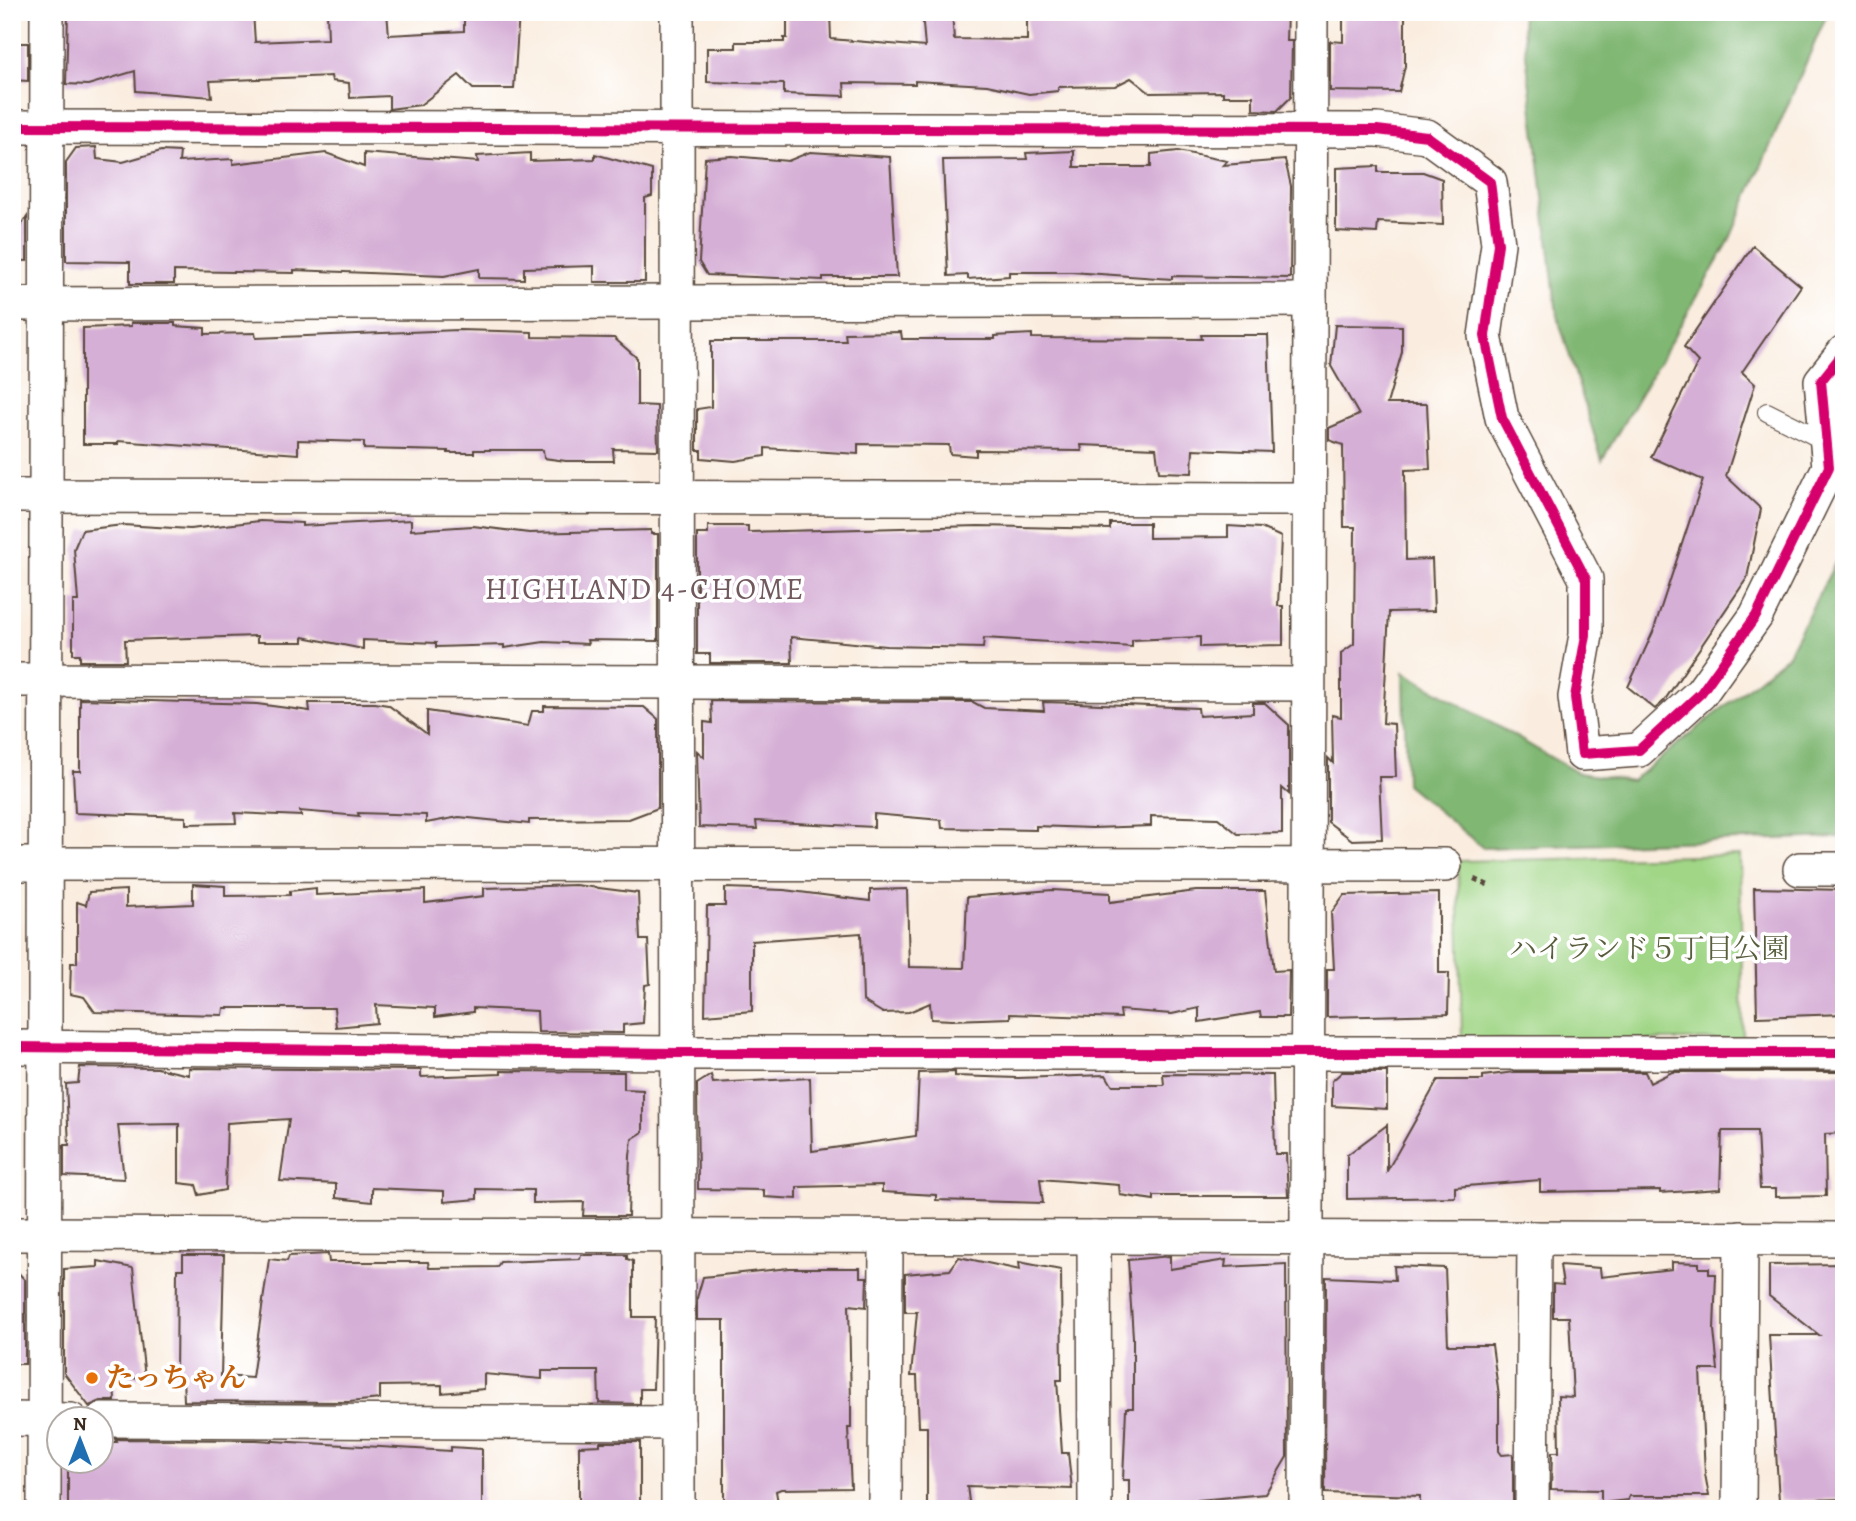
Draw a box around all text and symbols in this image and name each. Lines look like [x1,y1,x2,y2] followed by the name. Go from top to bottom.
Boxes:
[485,569,805,609] district label: HIGHLAND 4-CHOME
[1509,930,1789,968] park label: ハイランド５丁目公園
[106,1359,246,1397] place label: たっちゃん
[84,1370,100,1386] marker: たっちゃん
[46,1406,116,1476] north arrow
[73,1411,87,1437] text: N

